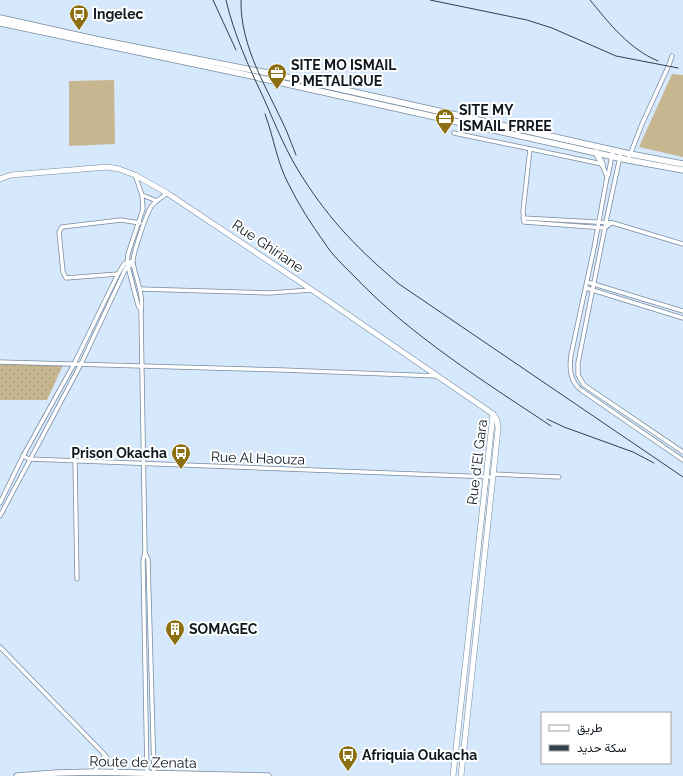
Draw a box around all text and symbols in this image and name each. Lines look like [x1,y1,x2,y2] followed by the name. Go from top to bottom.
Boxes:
[68,3,90,31] bus stop icon: Ingelec
[93,6,144,22] place label: Ingelec
[291,57,397,89] place label: SITE MO ISMAIL P METALIQUE
[266,62,288,90] office icon: SITE MO ISMAIL P METALIQUE
[459,102,552,134] place label: SITE MY ISMAIL FRREE
[434,107,456,135] office icon: SITE MY ISMAIL FRREE
[229,216,307,276] street label: Rue Ghiriane
[464,418,490,506] street label: Rue d'El Gara
[170,442,192,470] bus stop icon: Prison Okacha
[71,445,167,461] place label: Prison Okacha
[211,448,305,468] street label: Rue Al Haouza
[164,618,186,646] building icon: SOMAGEC
[189,621,258,637] place label: SOMAGEC
[541,712,671,764] legend
[577,721,603,736] text: طريق
[577,741,626,755] text: سكة حديد
[337,744,359,772] bus stop icon: Afriquia Oukacha
[362,747,477,763] place label: Afriquia Oukacha
[89,753,197,771] street label: Route de Zenata

